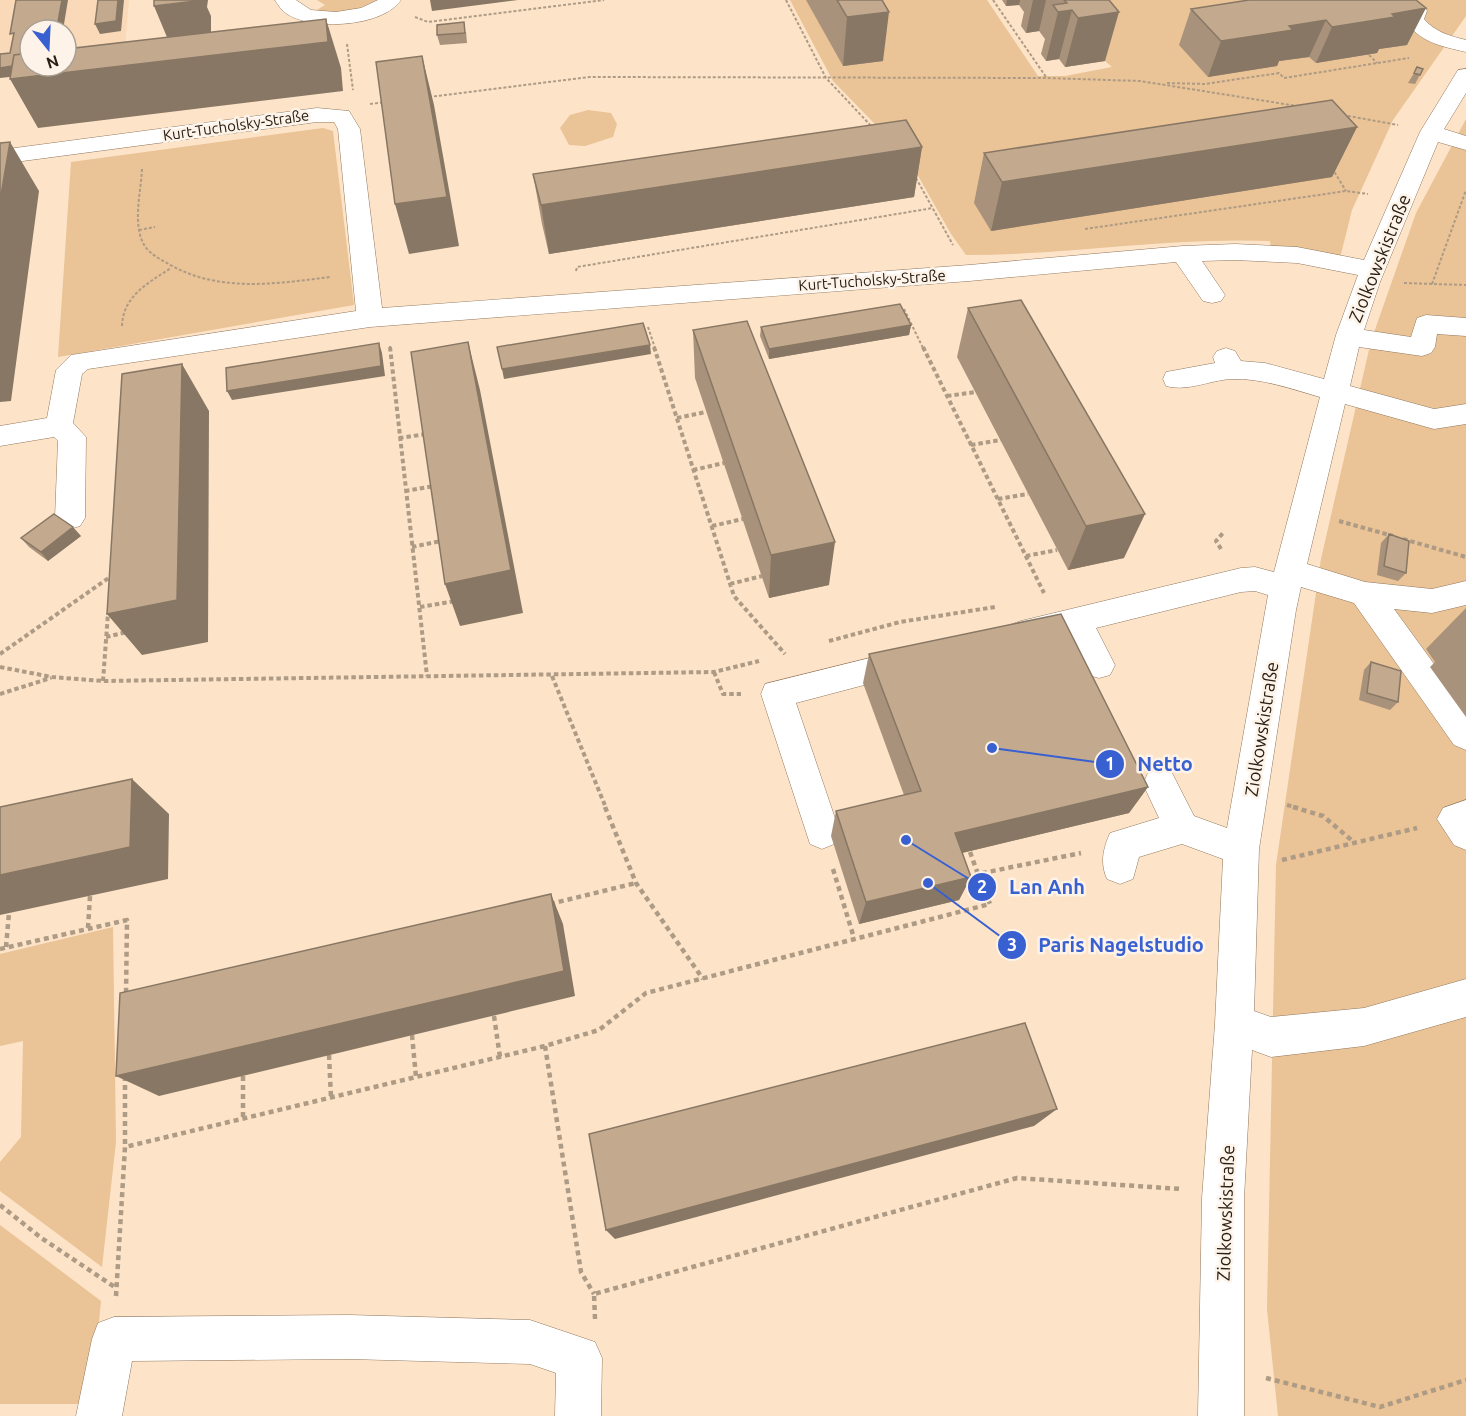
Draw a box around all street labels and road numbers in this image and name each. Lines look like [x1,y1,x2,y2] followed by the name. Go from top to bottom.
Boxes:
[162,106,310,144] street label: Kurt-Tucholsky-Straße
[1344,191,1414,325] street label: Ziolkowskistraße
[798,266,946,294] street label: Kurt-Tucholsky-Straße
[1240,660,1282,798] street label: Ziolkowskistraße
[1213,1145,1237,1281] street label: Ziolkowskistraße

